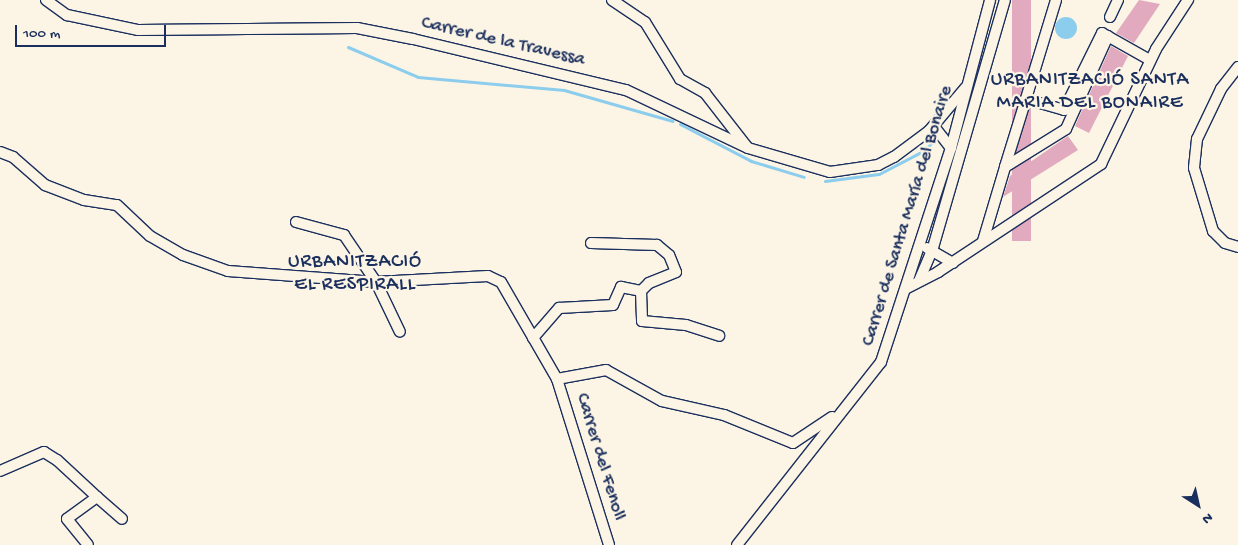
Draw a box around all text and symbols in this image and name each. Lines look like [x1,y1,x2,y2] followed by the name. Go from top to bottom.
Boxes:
[419,12,587,72] street label: Carrer de la Travessa
[18,15,169,47] scale bar
[23,25,60,43] text: 100 m
[989,68,1191,115] district label: URBANITZACIÓ SANTA MARIA DEL BONAIRE
[857,83,959,349] street label: Carrer de Santa María del Bonaire
[286,250,424,297] district label: URBANITZACIÓ EL RESPIRALL
[570,391,630,523] street label: Carrer del Fenoll
[1173,480,1223,530] north arrow
[1198,508,1216,527] text: N

